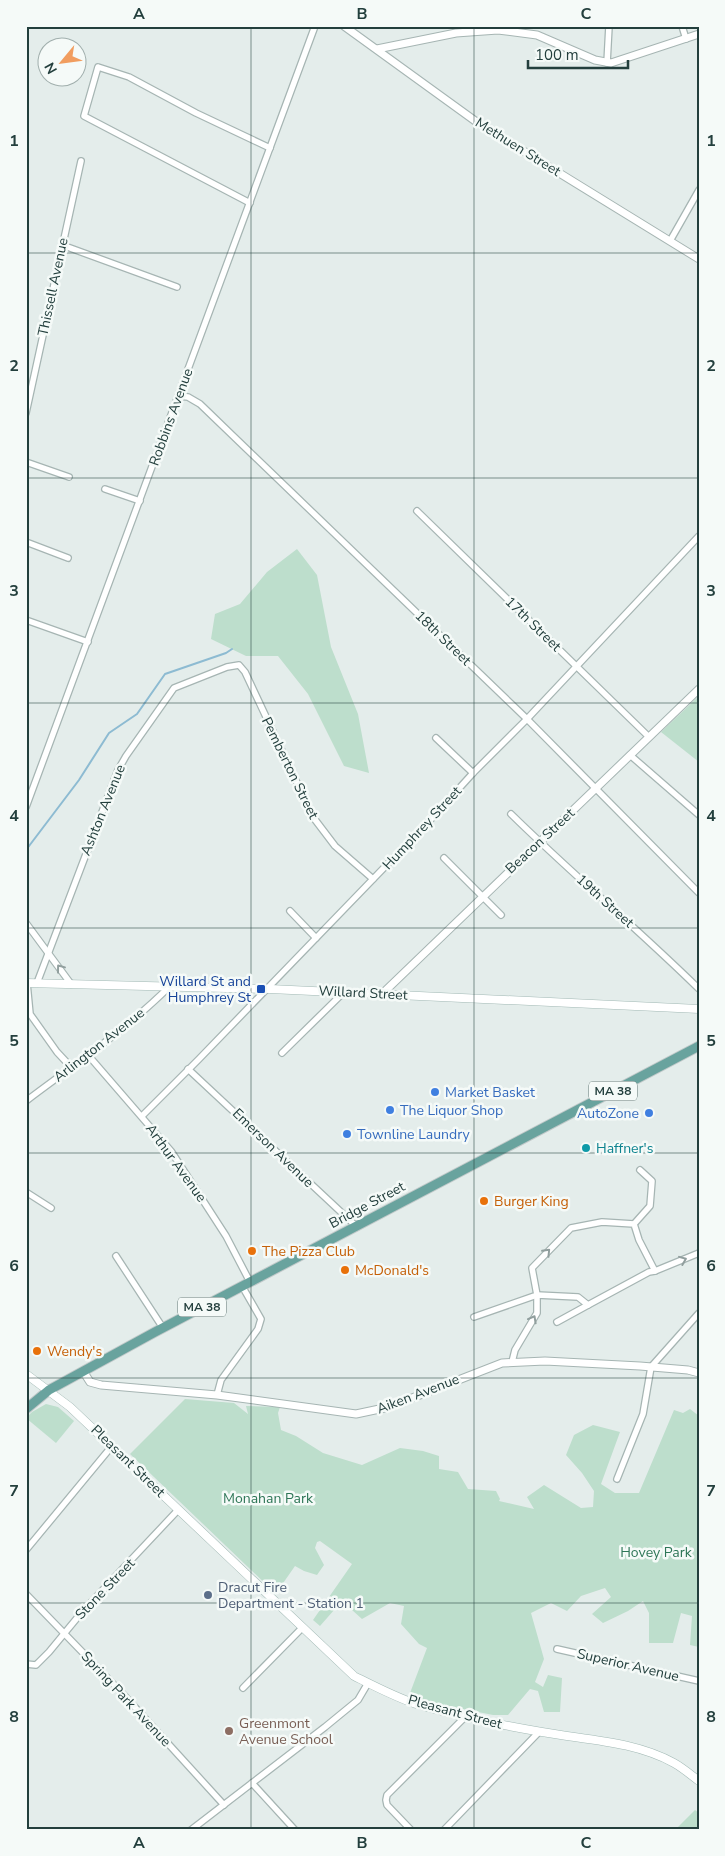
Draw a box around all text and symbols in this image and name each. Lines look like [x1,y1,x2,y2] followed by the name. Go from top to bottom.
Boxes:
[133,3,145,25] text: A
[356,3,368,25] text: B
[581,3,592,25] text: C
[38,38,88,88] north arrow
[528,38,628,70] scale bar
[535,45,579,65] text: 100 m
[40,59,62,77] text: N
[472,113,564,181] street label: Methuen Street
[9,130,19,152] text: 1
[706,130,716,152] text: 1
[33,236,73,338] street label: Thissell Avenue
[9,355,19,377] text: 2
[706,355,716,377] text: 2
[145,366,197,468] street label: Robbins Avenue
[9,580,19,602] text: 3
[706,580,716,602] text: 3
[501,592,565,656] street label: 17th Street
[411,606,475,670] street label: 18th Street
[257,714,323,822] street label: Pemberton Street
[76,762,130,858] street label: Ashton Avenue
[378,782,466,874] street label: Humphrey Street
[501,804,579,878] street label: Beacon Street
[9,805,19,827] text: 4
[706,805,716,827] text: 4
[572,870,638,932] street label: 19th Street
[57,965,65,974] one-way arrow
[159,972,251,1007] place label: Willard St and Humphrey St
[318,981,408,1005] street label: Willard Street
[255,983,267,995] marker: Willard St and Humphrey St
[50,1003,148,1087] street label: Arlington Avenue
[9,1030,19,1052] text: 5
[706,1030,716,1052] text: 5
[589,1082,637,1100] road number: MA 38
[445,1083,535,1102] place label: Market Basket
[429,1086,441,1098] marker: Market Basket
[400,1101,503,1120] place label: The Liquor Shop
[228,1104,318,1192] street label: Emerson Avenue
[384,1104,396,1116] marker: The Liquor Shop
[577,1104,639,1123] place label: AutoZone
[643,1107,655,1119] marker: AutoZone
[141,1120,211,1206] street label: Arthur Avenue
[357,1125,471,1144] place label: Townline Laundry
[341,1128,353,1140] marker: Townline Laundry
[596,1139,654,1158] place label: Haffner's
[580,1142,592,1154] marker: Haffner's
[326,1177,408,1233] street label: Bridge Street
[494,1192,569,1211] place label: Burger King
[478,1195,490,1207] marker: Burger King
[262,1242,355,1261] place label: The Pizza Club
[246,1245,258,1257] marker: The Pizza Club
[541,1249,550,1258] one-way arrow
[9,1255,19,1277] text: 6
[678,1255,687,1266] one-way arrow
[706,1255,716,1277] text: 6
[355,1261,429,1280] place label: McDonald's
[339,1264,351,1276] marker: McDonald's
[178,1298,226,1316] road number: MA 38
[527,1315,537,1324] one-way arrow
[47,1342,102,1361] place label: Wendy's
[31,1345,43,1357] marker: Wendy's
[374,1370,462,1418] street label: Aiken Avenue
[87,1421,169,1501] street label: Pleasant Street
[9,1480,19,1502] text: 7
[706,1480,716,1502] text: 7
[223,1489,314,1508] park label: Monahan Park
[620,1543,693,1562] park label: Hovey Park
[71,1554,139,1624] street label: Stone Street
[218,1578,364,1613] place label: Dracut Fire Department - Station 1
[202,1589,214,1601] marker: Dracut Fire Department - Station 1
[575,1644,681,1686] street label: Superior Avenue
[77,1647,175,1751] street label: Spring Park Avenue
[406,1690,504,1734] street label: Pleasant Street
[9,1706,19,1728] text: 8
[706,1706,716,1728] text: 8
[239,1714,334,1749] place label: Greenmont Avenue School
[223,1725,235,1737] marker: Greenmont Avenue School
[133,1832,145,1854] text: A
[356,1832,368,1854] text: B
[581,1832,592,1854] text: C

